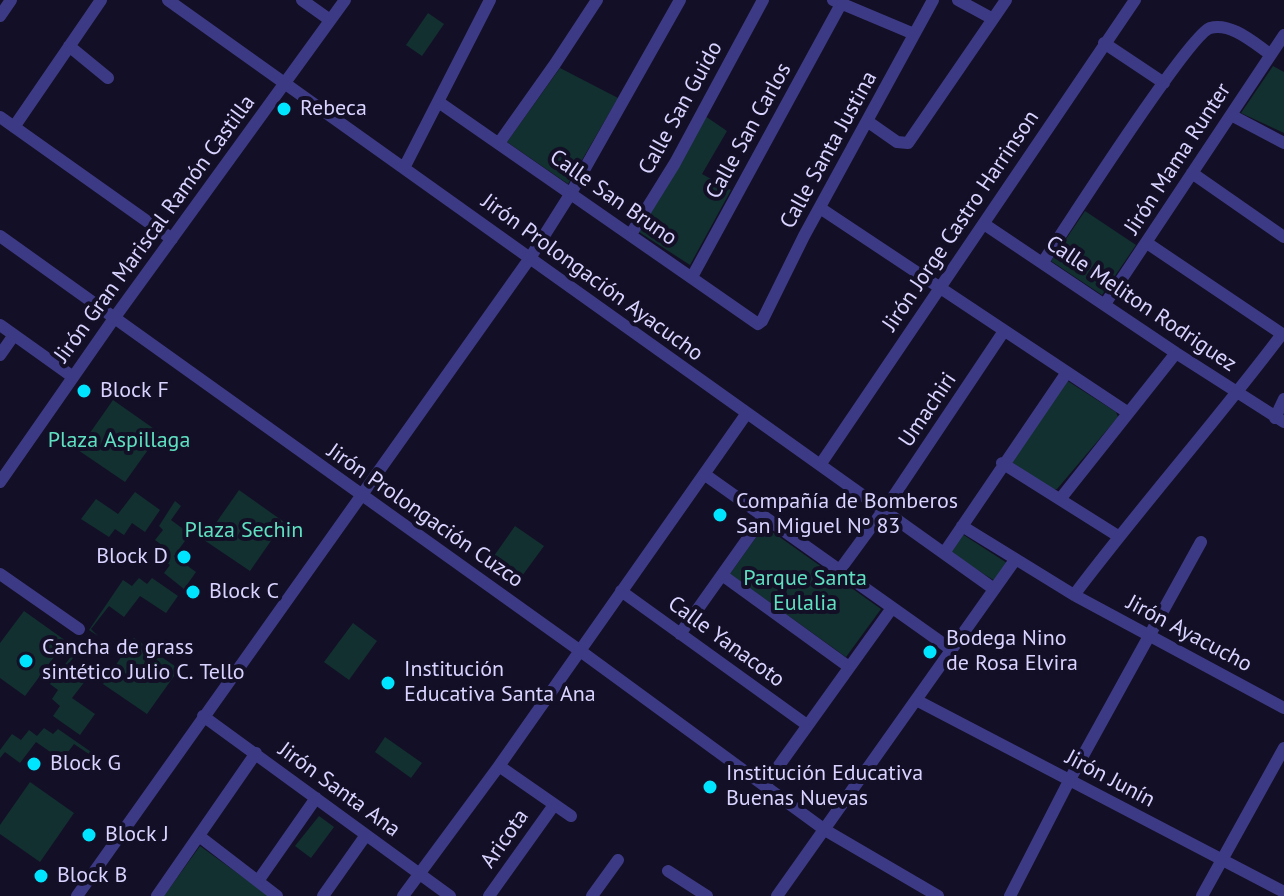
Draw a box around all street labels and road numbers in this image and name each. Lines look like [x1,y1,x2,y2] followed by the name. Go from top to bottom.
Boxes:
[633,37,729,179] street label: Calle San Guido
[701,58,797,204] street label: Calle San Carlos
[775,67,883,233] street label: Calle Santa Justina
[1119,78,1237,240] street label: Jirón Mama Runter
[49,90,261,368] street label: Jirón Gran Mariscal Ramón Castilla
[877,106,1045,336] street label: Jirón Jorge Castro Harrinson
[544,144,682,252] street label: Calle San Bruno
[476,189,708,367] street label: Jirón Prolongación Ayacucho
[1041,230,1241,378] street label: Calle Meliton Rodriguez
[893,368,963,452] street label: Umachiri
[322,438,528,594] street label: Jirón Prolongación Cuzco
[1122,590,1256,678] street label: Jirón Ayacucho
[663,591,789,693] street label: Calle Yanacoto
[273,737,405,843] street label: Jirón Santa Ana
[1061,744,1159,814] street label: Jirón Junín
[475,804,535,874] street label: Aricota

